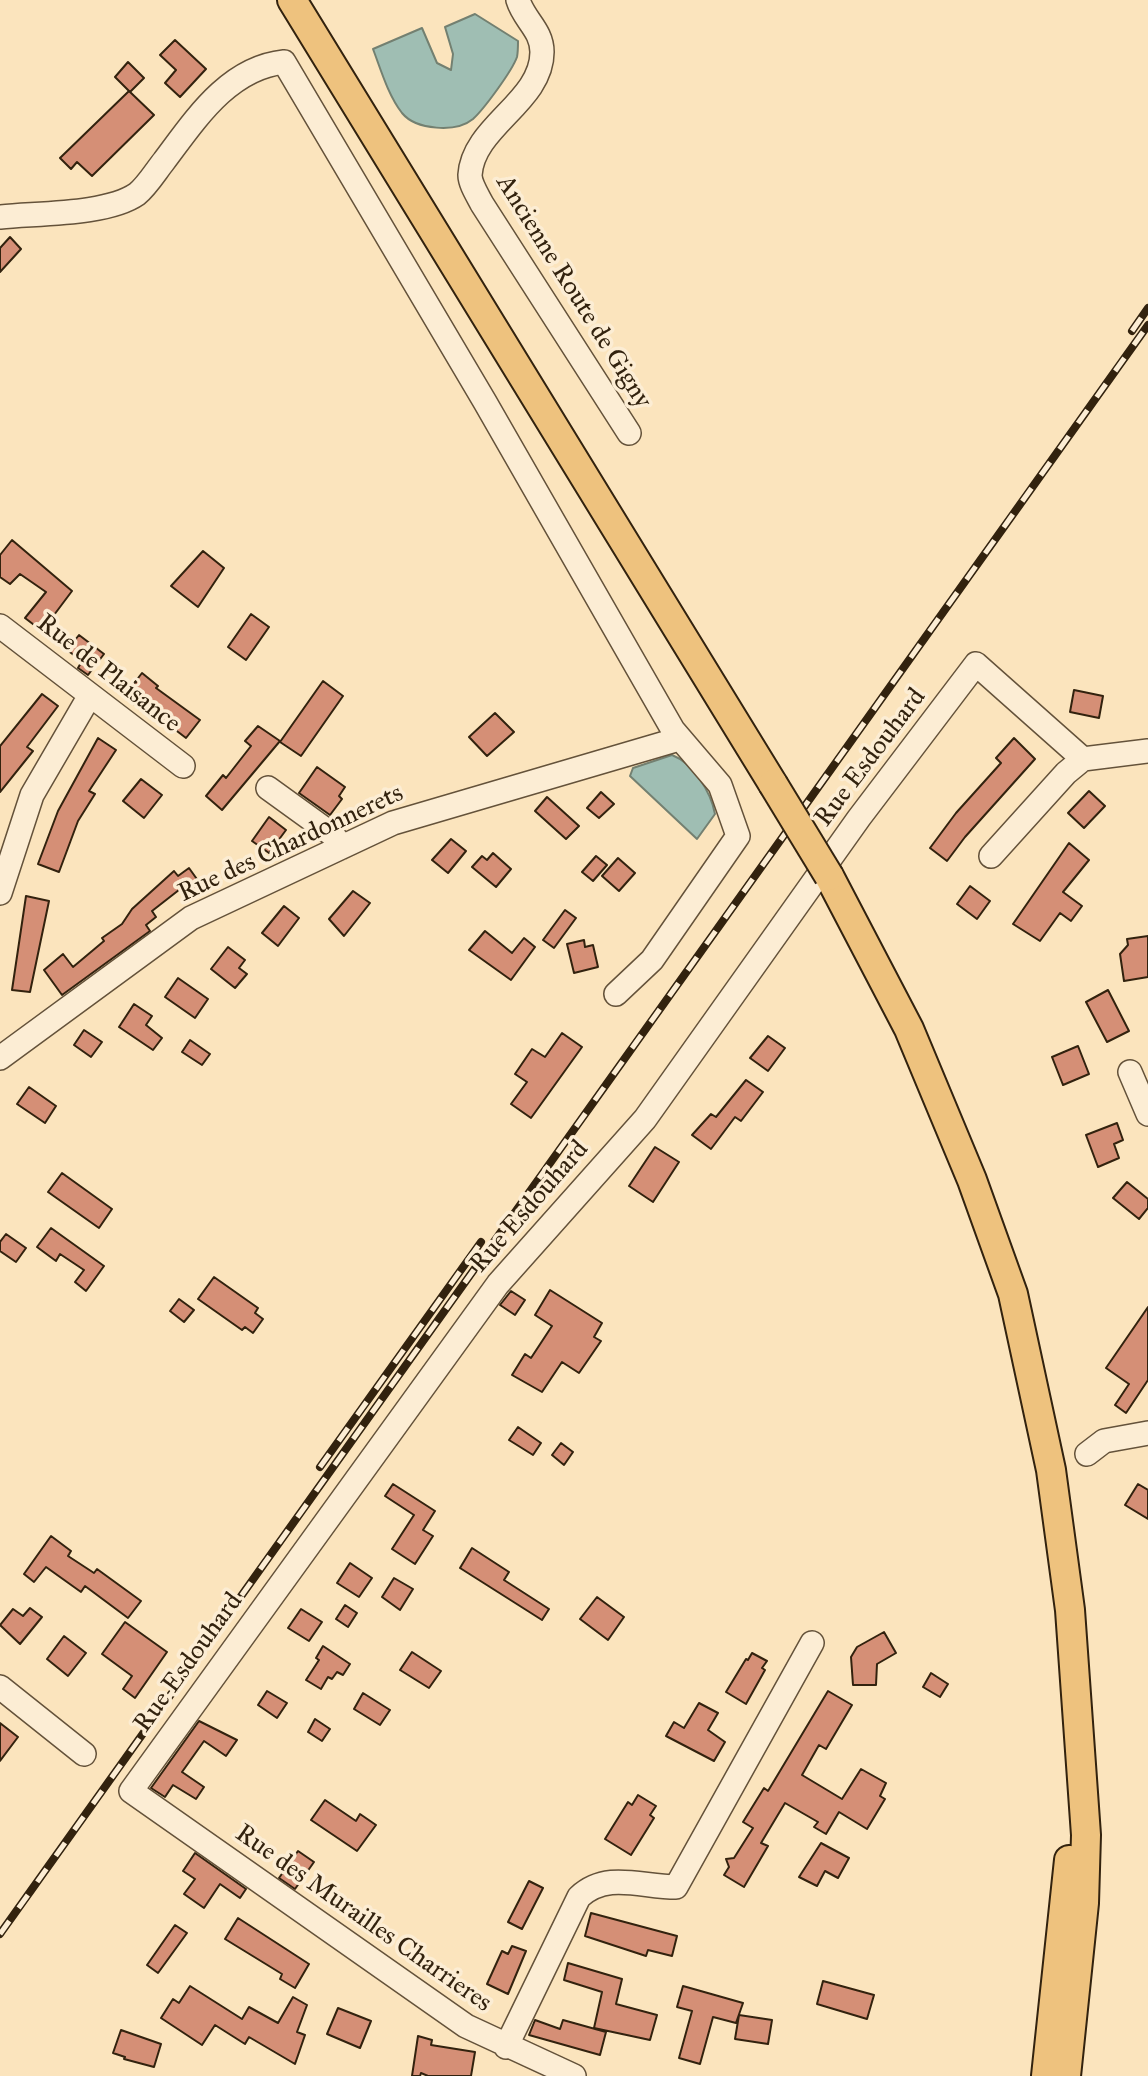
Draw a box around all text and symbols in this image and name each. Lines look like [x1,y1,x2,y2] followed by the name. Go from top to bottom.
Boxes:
[488,170,658,414] street label: Ancienne Route de Gigny
[30,608,186,740] street label: Rue de Plaisance
[809,683,933,833] street label: Rue Esdouhard
[174,778,408,910] street label: Rue des Chardonnerets
[464,1135,596,1279] street label: Rue Esdouhard
[128,1587,250,1739] street label: Rue Esdouhard
[229,1819,497,2019] street label: Rue des Murailles Charrieres

